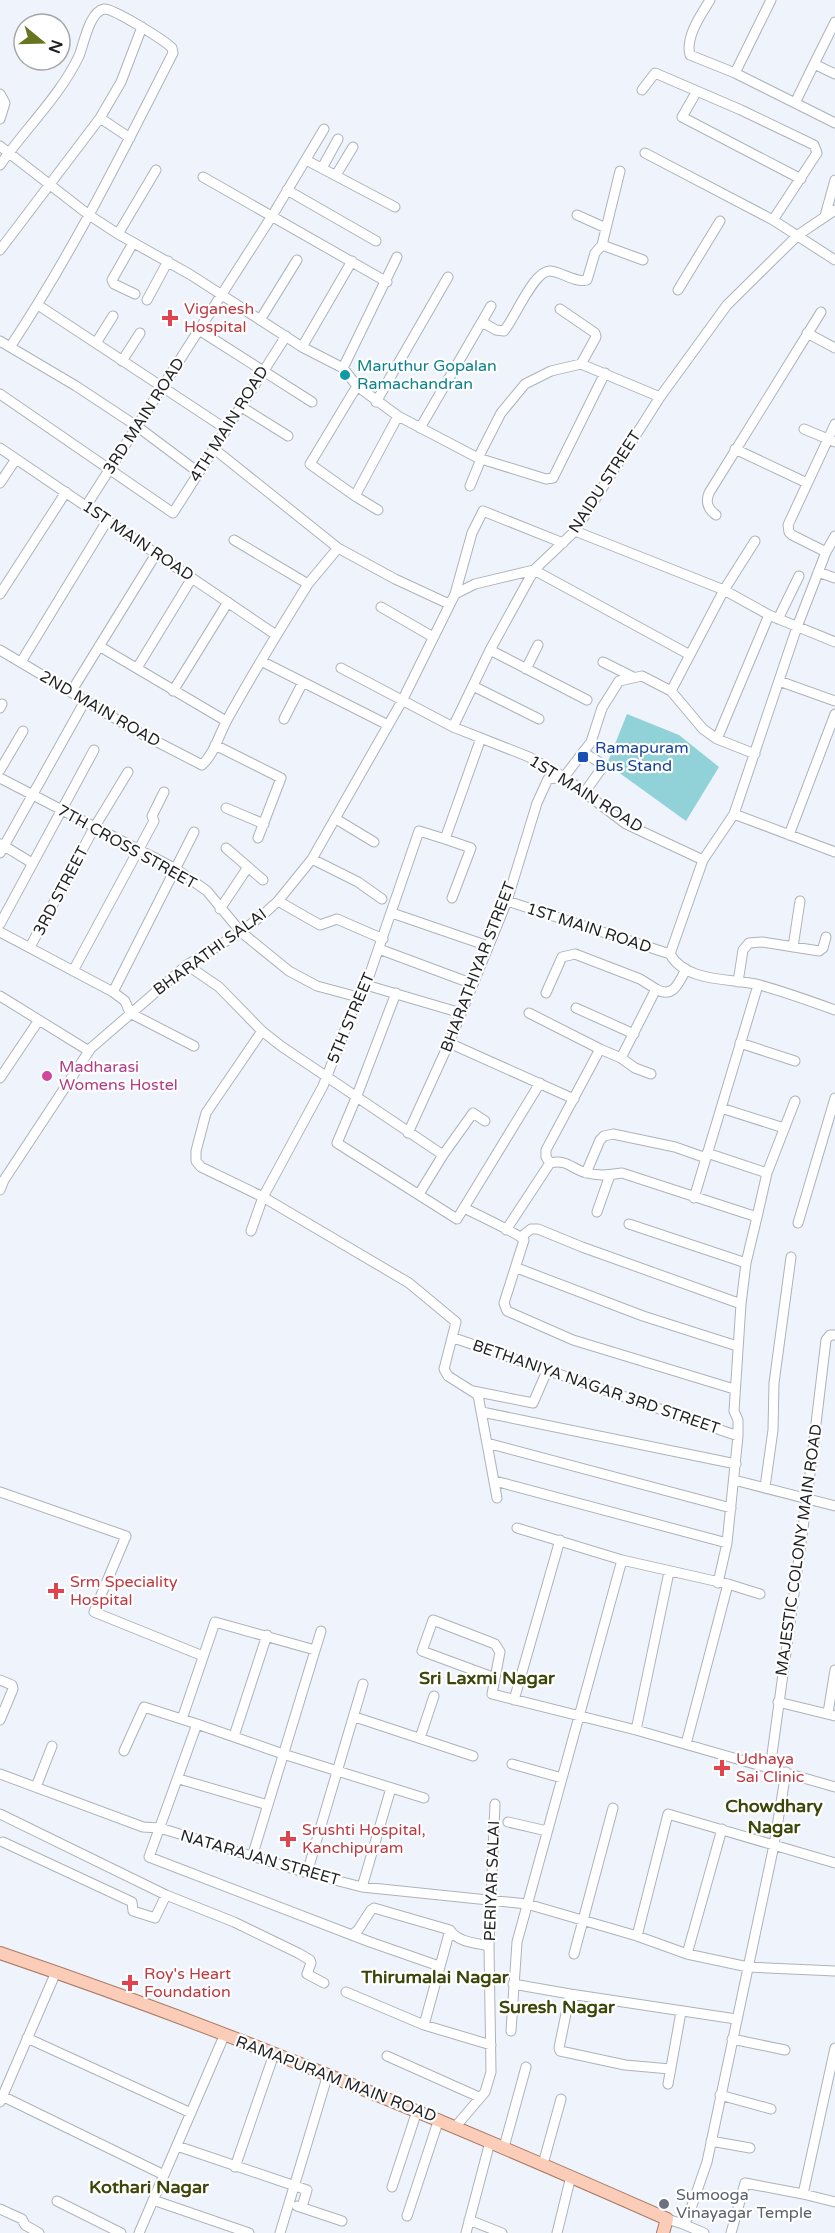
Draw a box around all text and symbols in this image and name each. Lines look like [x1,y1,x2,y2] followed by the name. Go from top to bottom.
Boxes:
[12,12,72,72] north arrow
[44,37,67,56] text: N
[184,299,254,337] place label: Viganesh Hospital
[161,309,179,327] marker: Viganesh Hospital
[99,354,189,478] street label: 3RD MAIN ROAD
[357,356,497,394] place label: Maruthur Gopalan Ramachandran
[185,362,273,486] street label: 4TH MAIN ROAD
[338,368,352,382] marker: Maruthur Gopalan Ramachandran
[564,427,646,537] street label: NAIDU STREET
[78,496,198,586] street label: 1ST MAIN ROAD
[36,666,164,752] street label: 2ND MAIN ROAD
[595,738,689,776] place label: Ramapuram Bus Stand
[576,750,590,764] marker: Ramapuram Bus Stand
[525,751,647,837] street label: 1ST MAIN ROAD
[54,800,200,894] street label: 7TH CROSS STREET
[29,843,93,939] street label: 3RD STREET
[436,879,520,1055] street label: BHARATHIYAR STREET
[524,898,654,958] street label: 1ST MAIN ROAD
[149,904,271,1000] street label: BHARATHI SALAI
[323,969,379,1066] street label: 5TH STREET
[59,1057,178,1095] place label: Madharasi Womens Hostel
[40,1069,54,1083] marker: Madharasi Womens Hostel
[470,1335,722,1439] street label: BETHANIYA NAGAR 3RD STREET
[771,1423,827,1677] street label: MAJESTIC COLONY MAIN ROAD
[70,1572,178,1610] place label: Srm Speciality Hospital
[47,1582,65,1600] marker: Srm Speciality Hospital
[419,1667,556,1689] district label: Sri Laxmi Nagar
[736,1749,804,1787] place label: Udhaya Sai Clinic
[713,1759,731,1777] marker: Udhaya Sai Clinic
[725,1795,823,1838] district label: Chowdhary Nagar
[302,1820,426,1858] place label: Srushti Hospital, Kanchipuram
[480,1820,504,1942] street label: PERIYAR SALAI
[178,1826,342,1890] street label: NATARAJAN STREET
[279,1830,297,1848] marker: Srushti Hospital, Kanchipuram
[144,1964,231,2002] place label: Roy's Heart Foundation
[360,1966,510,1988] district label: Thirumalai Nagar
[121,1974,139,1992] marker: Roy's Heart Foundation
[499,1996,616,2018] district label: Suresh Nagar
[233,2031,439,2127] street label: RAMAPURAM MAIN ROAD
[89,2176,210,2198] district label: Kothari Nagar
[676,2185,812,2223] place label: Sumooga Vinayagar Temple
[657,2197,671,2211] marker: Sumooga Vinayagar Temple

